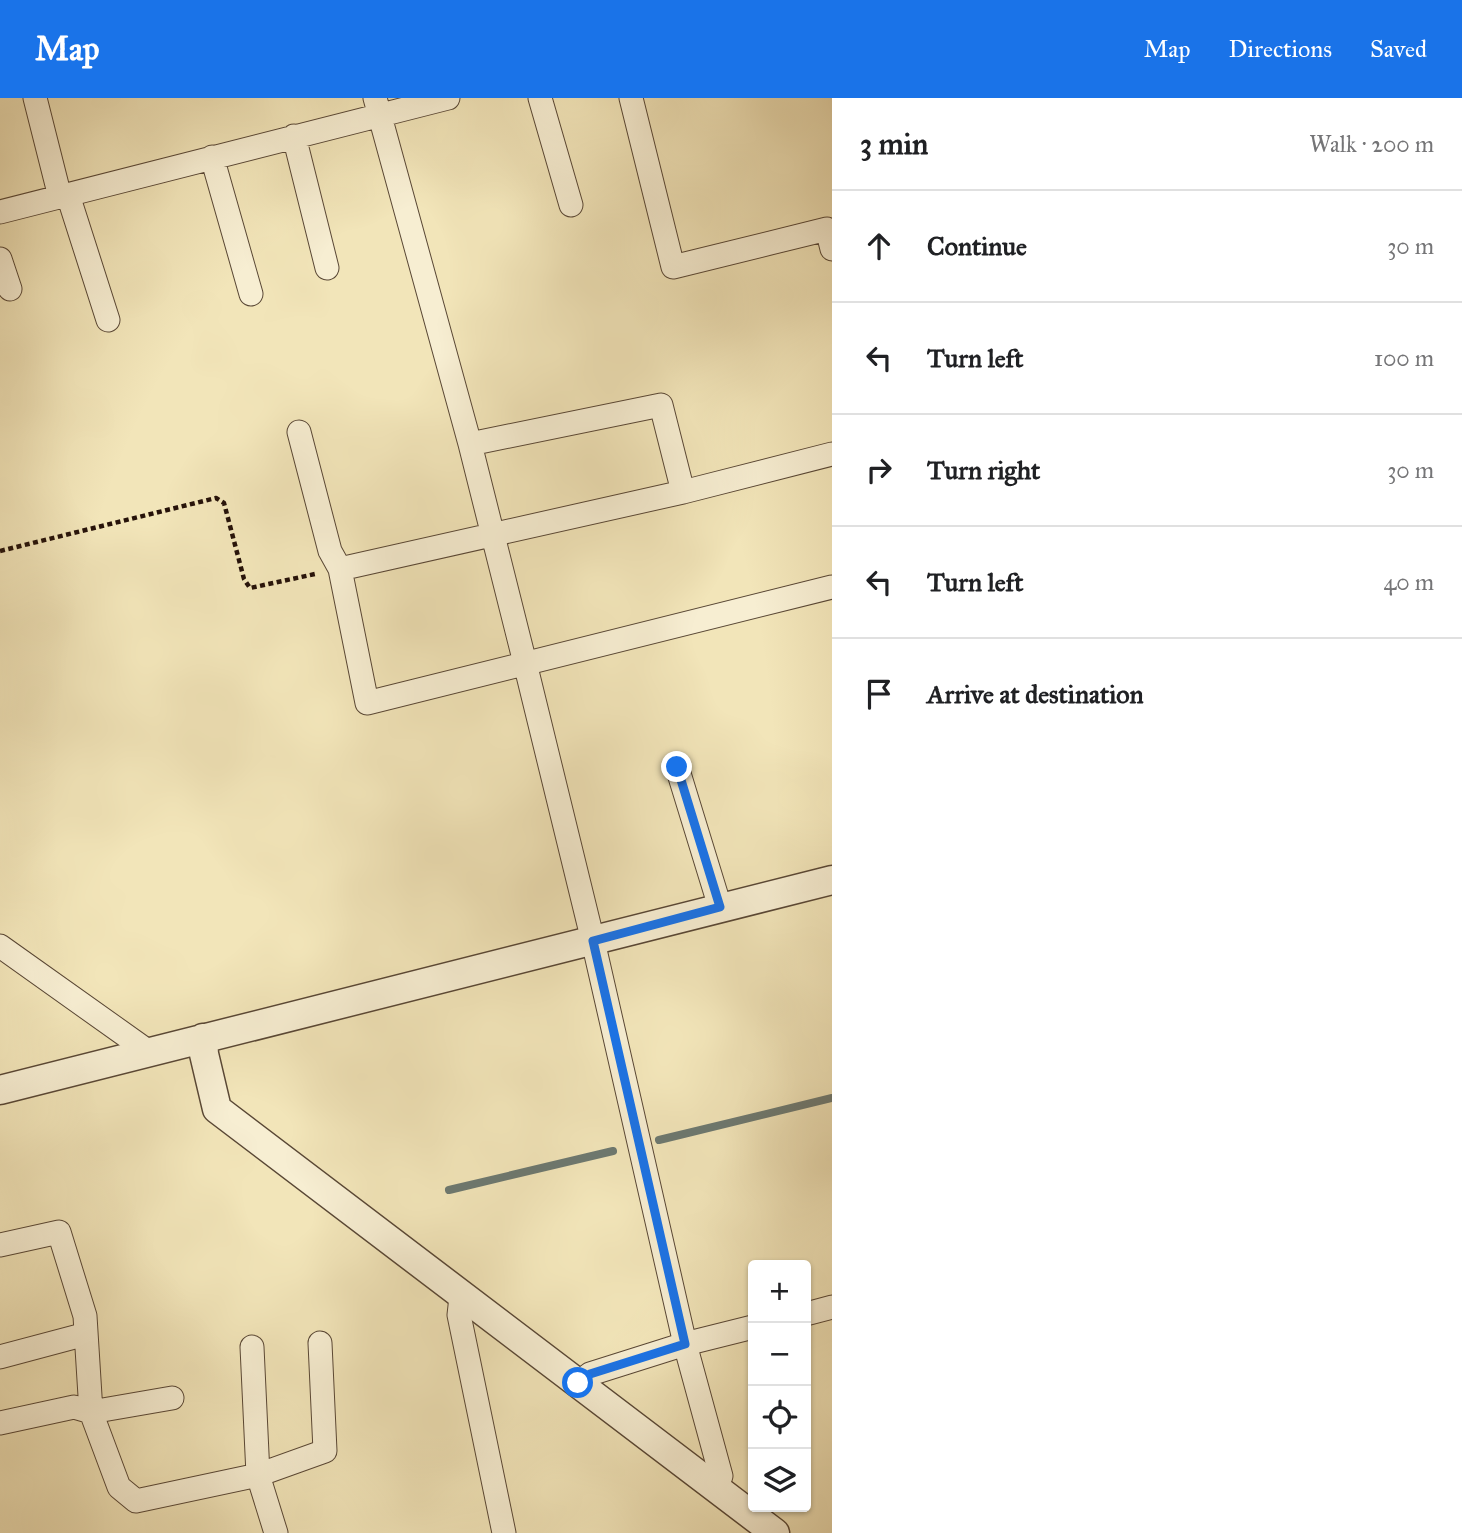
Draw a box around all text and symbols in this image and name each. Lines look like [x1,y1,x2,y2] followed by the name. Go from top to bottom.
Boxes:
[35,29,99,69] text: Map
[1144,34,1191,64] text: Map
[1229,34,1332,64] text: Directions
[1370,34,1427,64] text: Saved
[860,126,928,162] text: 3 min
[1309,130,1434,158] text: Walk · 200 m
[860,227,898,265] icon: ahead
[927,230,1027,262] text: Continue
[1387,232,1434,260] text: 30 m
[860,339,898,377] icon: left
[927,342,1023,374] text: Turn left
[1374,344,1434,372] text: 100 m
[860,451,898,489] icon: right
[927,454,1040,486] text: Turn right
[1387,456,1434,484] text: 30 m
[860,563,898,601] icon: left
[927,566,1023,598] text: Turn left
[1384,568,1434,596] text: 40 m
[860,675,898,713] icon: arrive
[927,678,1144,710] text: Arrive at destination
[661,751,692,782] route end
[748,1260,811,1512] map controls
[748,1260,811,1323] button: +
[748,1323,811,1386] button: −
[562,1367,593,1398] route start
[748,1386,811,1449] button: locate
[748,1449,811,1512] button: layers

